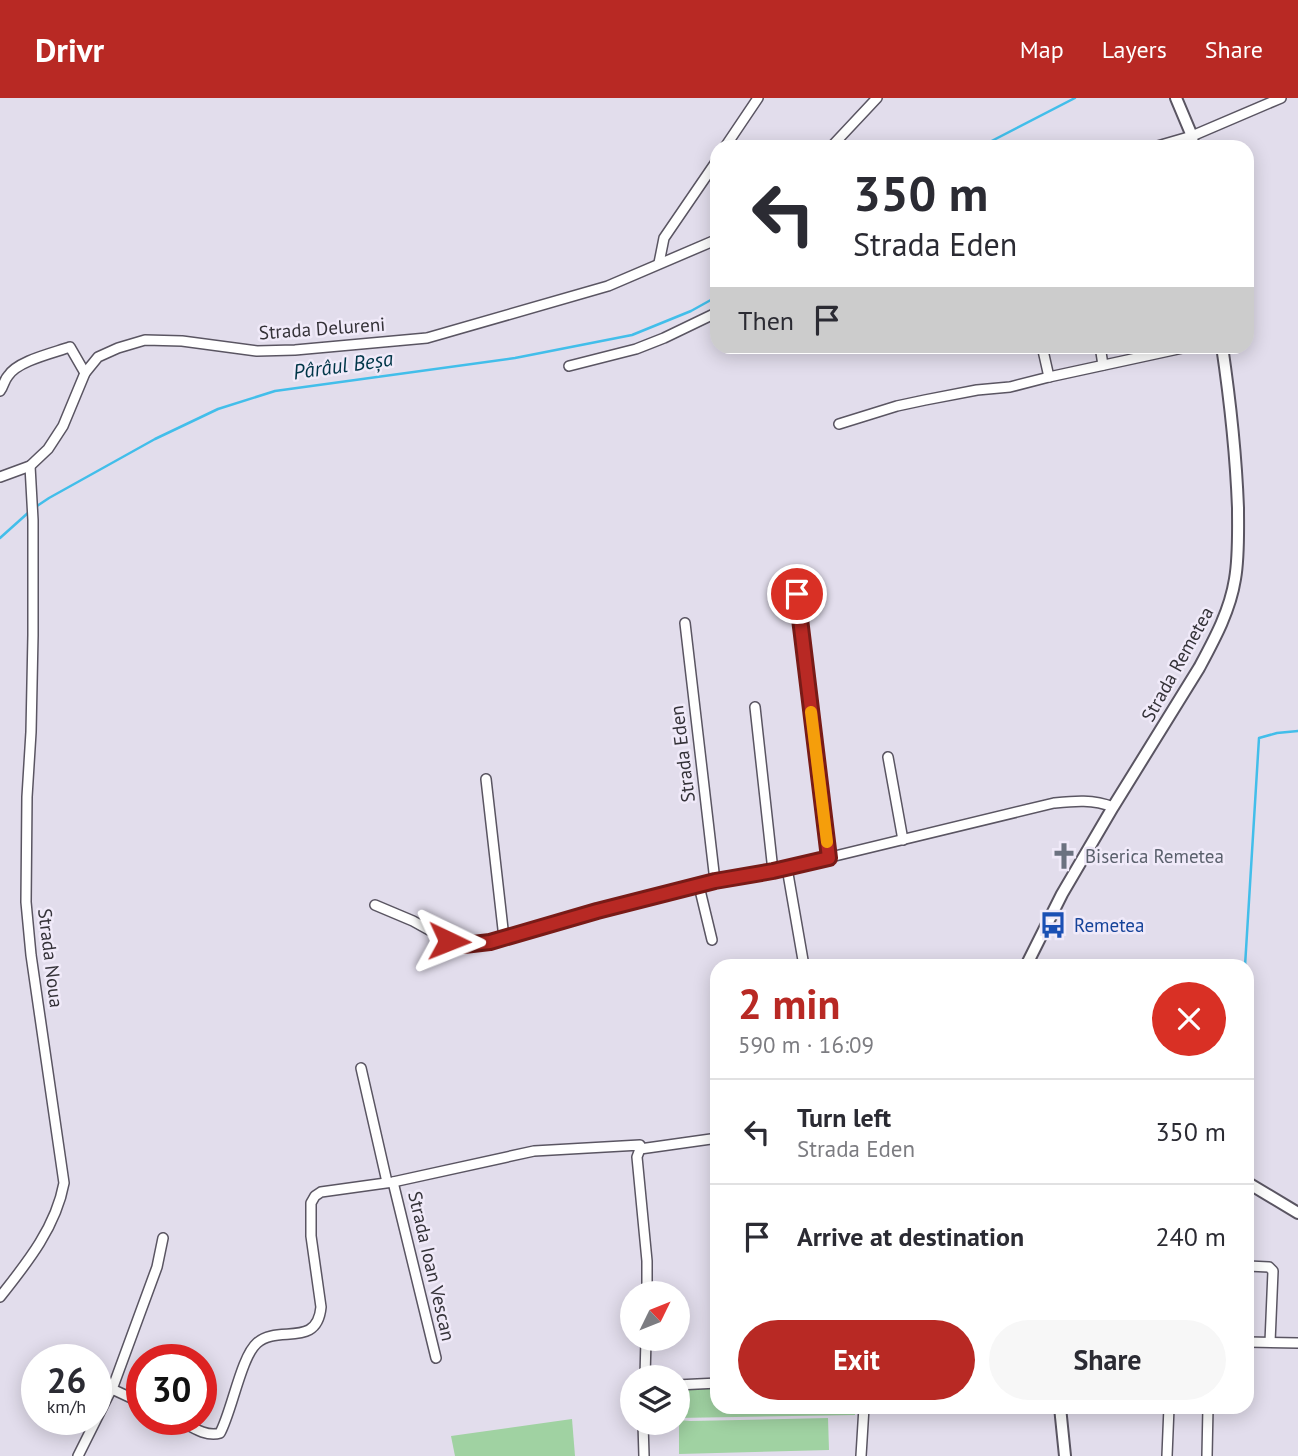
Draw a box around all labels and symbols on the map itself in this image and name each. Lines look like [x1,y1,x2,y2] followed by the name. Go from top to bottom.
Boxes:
[258,312,386,344] street label: Strada Delureni
[291,345,395,385] water label: Pârâul Beșa
[767,564,827,624] pin
[1136,602,1218,726] street label: Strada Remetea
[664,704,700,804] street label: Strada Eden
[1049,841,1079,871] church icon: Biserica Remetea
[1085,844,1224,868] place label: Biserica Remetea
[412,904,486,978] position arrow
[33,907,69,1009] street label: Strada Noua
[1038,910,1068,940] bus stop icon: Remetea
[1074,913,1144,937] place label: Remetea
[403,1189,461,1343] street label: Strada Ioan Vescan
[620,1281,690,1351] north arrow
[126,1344,217,1435] speed limit sign: 30

